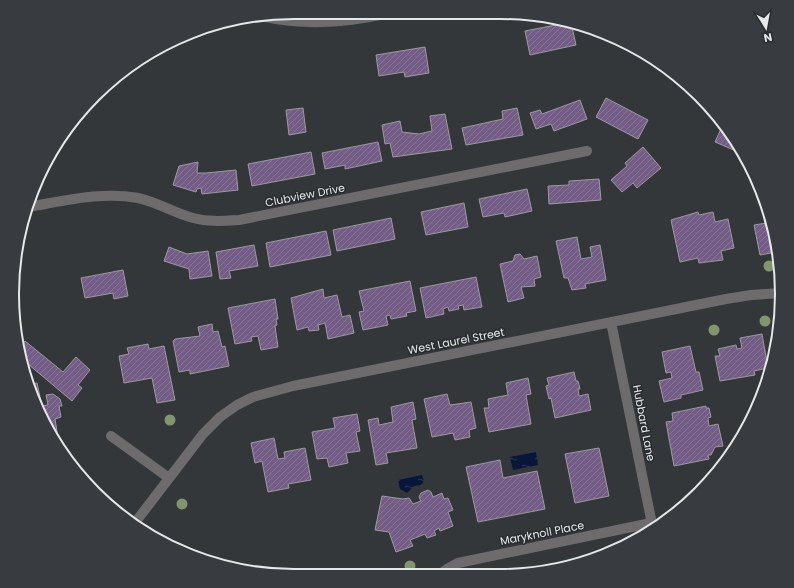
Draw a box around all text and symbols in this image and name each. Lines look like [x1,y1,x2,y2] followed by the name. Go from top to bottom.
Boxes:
[746,8,786,48] north arrow
[762,29,773,46] text: N
[264,179,346,211] street label: Clubview Drive
[406,324,506,358] street label: West Laurel Street
[629,383,659,463] street label: Hubbard Lane
[499,517,586,549] street label: Maryknoll Place

